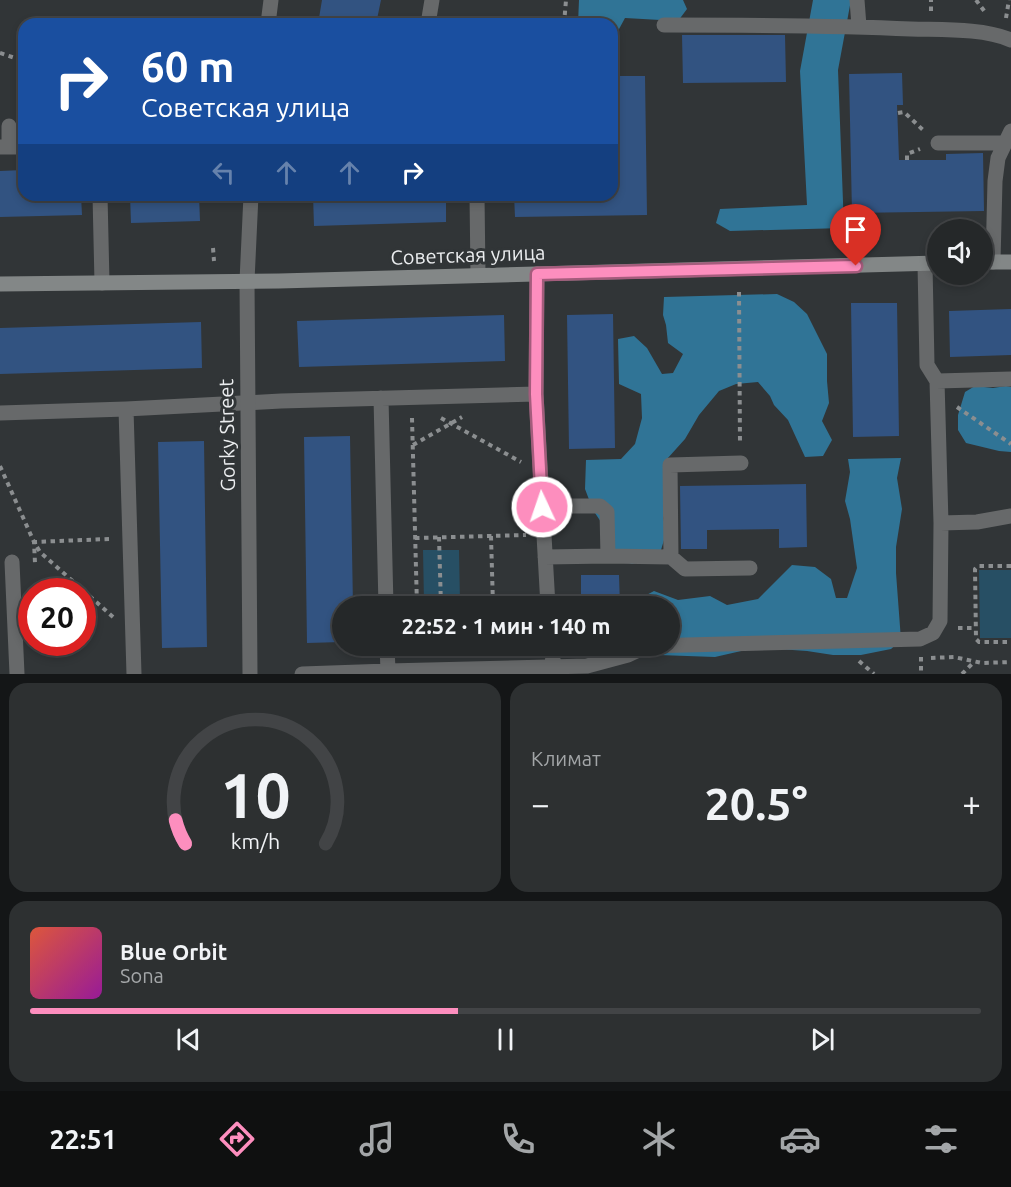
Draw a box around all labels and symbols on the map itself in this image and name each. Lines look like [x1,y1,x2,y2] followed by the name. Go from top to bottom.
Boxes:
[830,204,881,266] pin
[390,240,546,269] street label: Советская улица
[214,378,239,492] street label: Gorky Street
[510,475,574,539] position arrow
[18,578,96,656] speed limit sign: 20

